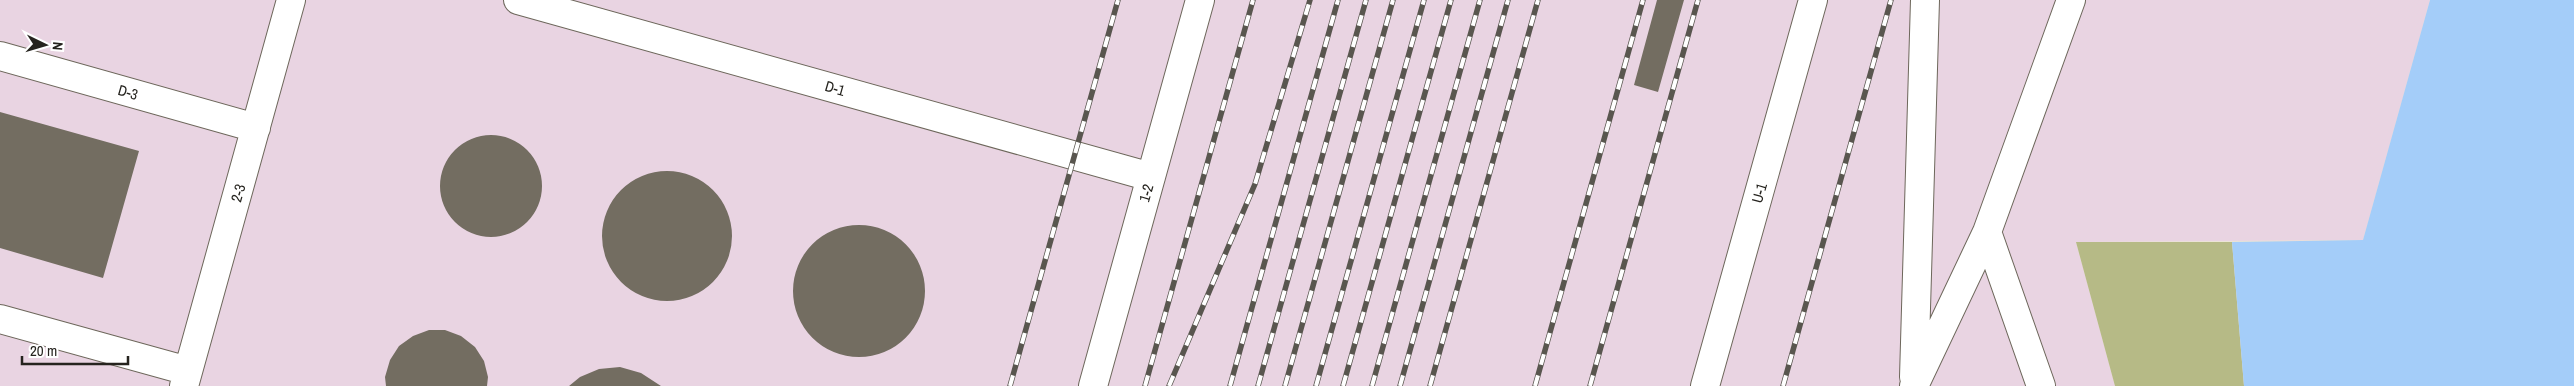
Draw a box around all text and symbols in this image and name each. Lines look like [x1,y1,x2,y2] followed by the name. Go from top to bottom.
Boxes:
[20,20,70,70] north arrow
[49,41,67,51] text: N
[823,75,848,101] street label: D-1
[116,79,141,105] street label: D-3
[1746,180,1772,205] street label: U-1
[225,181,251,204] street label: 2-3
[1133,181,1159,204] street label: 1-2
[22,334,129,366] scale bar
[30,340,57,361] text: 20 m

